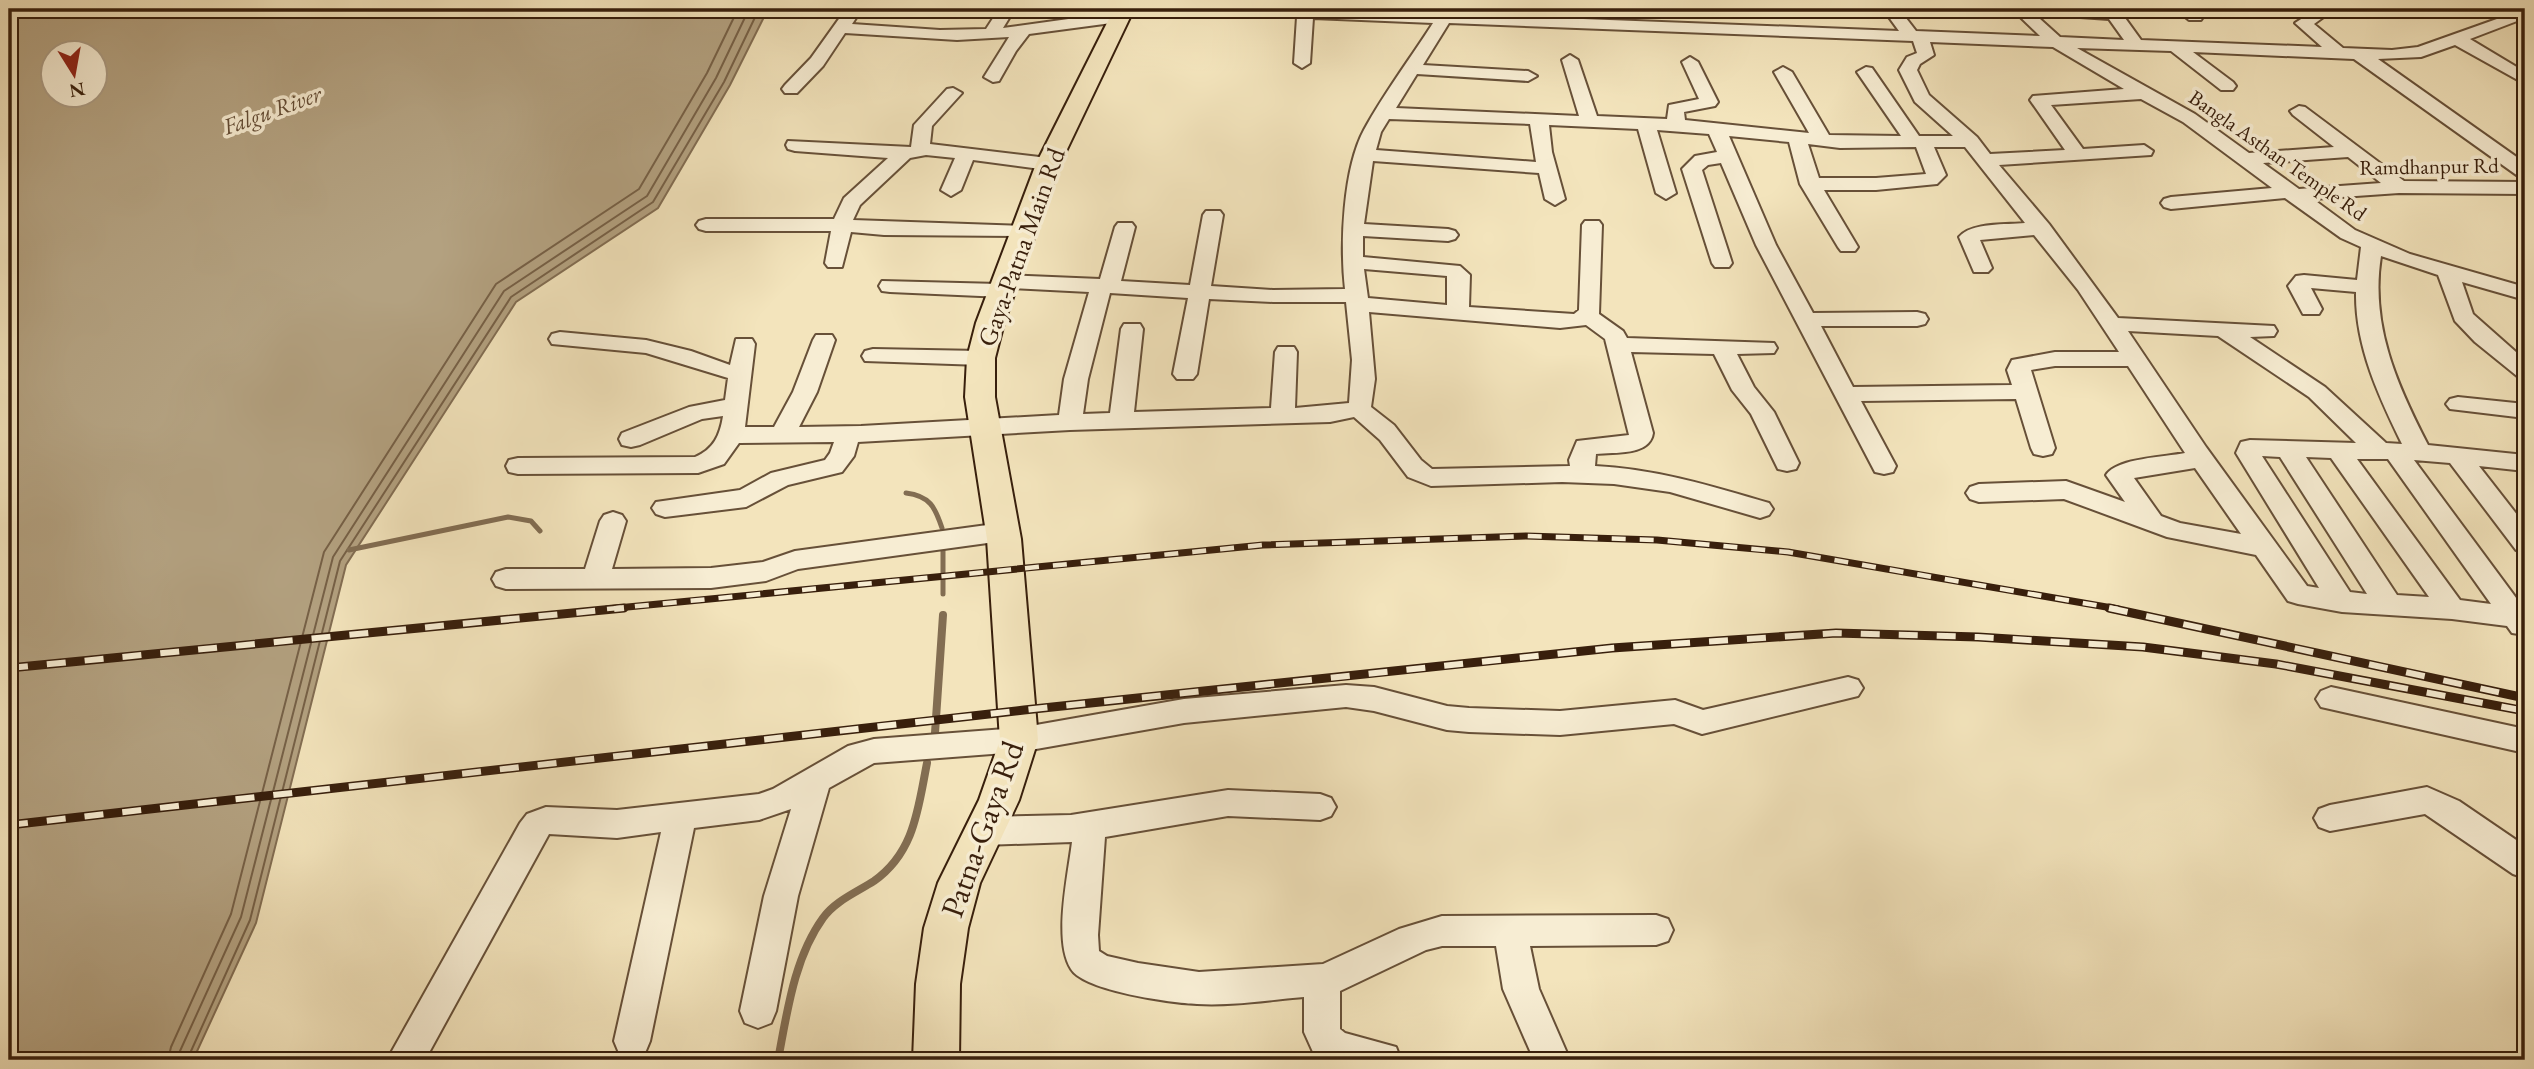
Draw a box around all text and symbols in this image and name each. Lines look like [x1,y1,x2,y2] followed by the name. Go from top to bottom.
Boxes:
[38,38,108,108] north arrow
[67,76,87,104] text: N
[218,78,327,142] water label: Falgu River
[2184,83,2372,227] street label: Bangla Asthan Temple Rd
[969,142,1073,351] street label: Gaya-Patna Main Rd
[2359,151,2499,181] street label: Ramdhanpur Rd
[931,734,1034,923] street label: Patna-Gaya Rd

